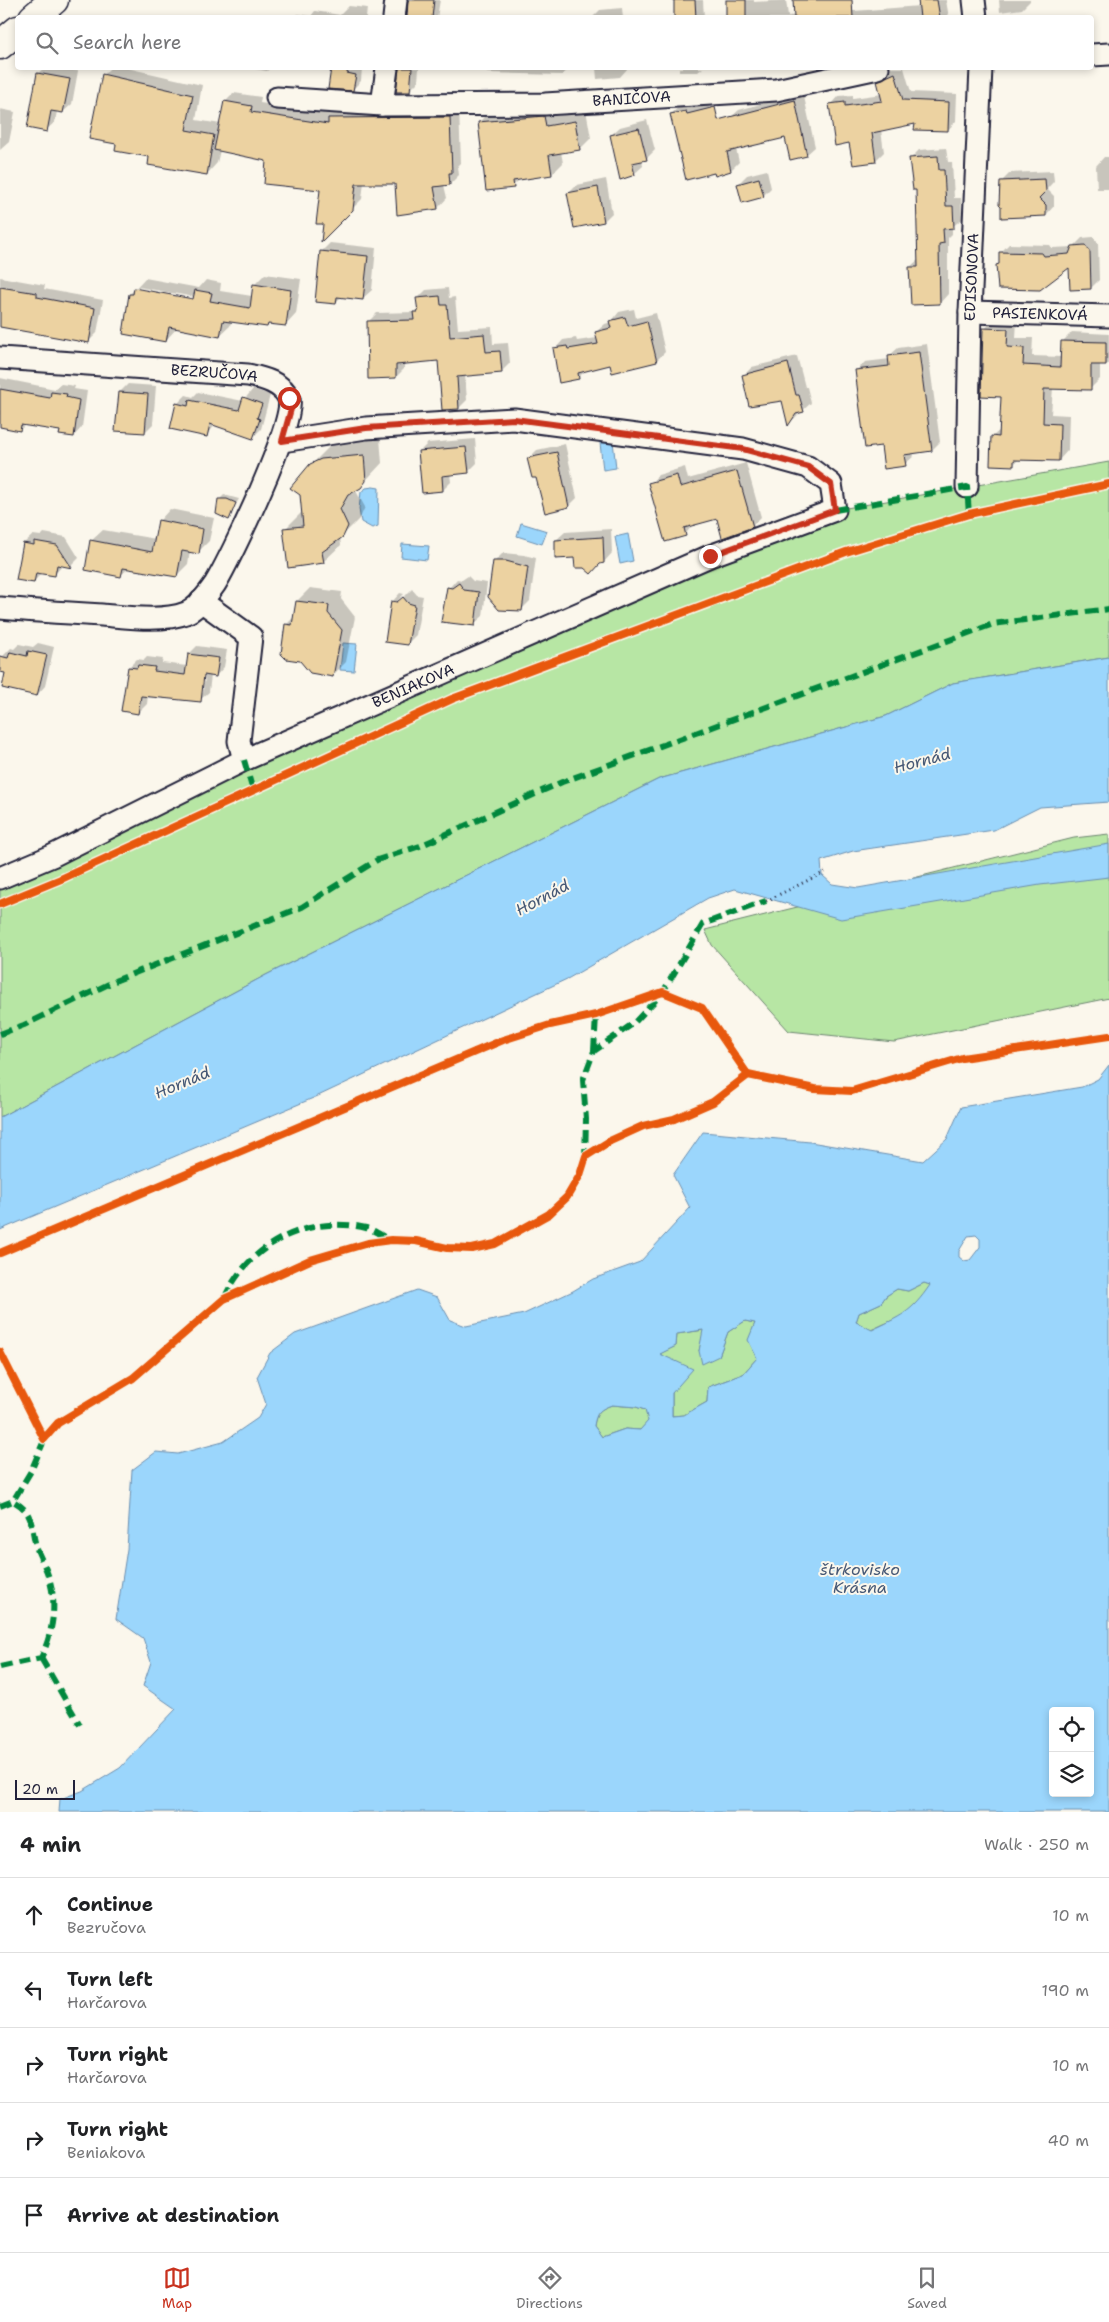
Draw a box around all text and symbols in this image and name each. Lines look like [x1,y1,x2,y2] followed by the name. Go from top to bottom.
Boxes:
[15,15,1094,70] search box
[33,29,61,57] icon: search
[73,30,182,55] text: Search here
[592,86,671,111] street label: BANIČOVA
[960,232,984,321] street label: EDISONOVA
[992,303,1088,325] street label: PASIENKOVÁ
[170,360,260,387] street label: BEZRUČOVA
[278,387,301,410] route start
[699,545,722,568] route end
[369,659,458,713] street label: BENIAKOVA
[891,743,954,778] water label: Hornád
[512,874,574,920] water label: Hornád
[151,1061,214,1103] water label: Hornád
[820,1559,900,1598] water label: štrkovisko Krásna
[1049,1707,1094,1797] map controls
[1049,1707,1094,1752] button: locate
[1049,1752,1094,1797] button: layers
[15,1777,75,1800] scale bar
[22,1780,58,1798] text: 20 m
[20,1831,81,1859] text: 4 min
[984,1834,1089,1855] text: Walk · 250 m
[67,1892,153,1917] text: Continue
[20,1901,48,1929] icon: ahead
[1052,1905,1089,1926] text: 10 m
[67,1917,146,1938] text: Bezručova
[67,1967,153,1992] text: Turn left
[20,1976,48,2004] icon: left
[1042,1980,1089,2001] text: 190 m
[67,1992,147,2013] text: Harčarova
[67,2042,168,2067] text: Turn right
[20,2051,48,2079] icon: right
[1052,2055,1089,2076] text: 10 m
[67,2067,147,2088] text: Harčarova
[67,2117,168,2142] text: Turn right
[20,2126,48,2154] icon: right
[1047,2130,1089,2151] text: 40 m
[67,2142,145,2163] text: Beniakova
[20,2201,48,2229] icon: arrive
[67,2203,279,2228] text: Arrive at destination
[162,2264,192,2312] tab: Map
[516,2264,583,2312] tab: Directions
[907,2264,947,2312] tab: Saved

